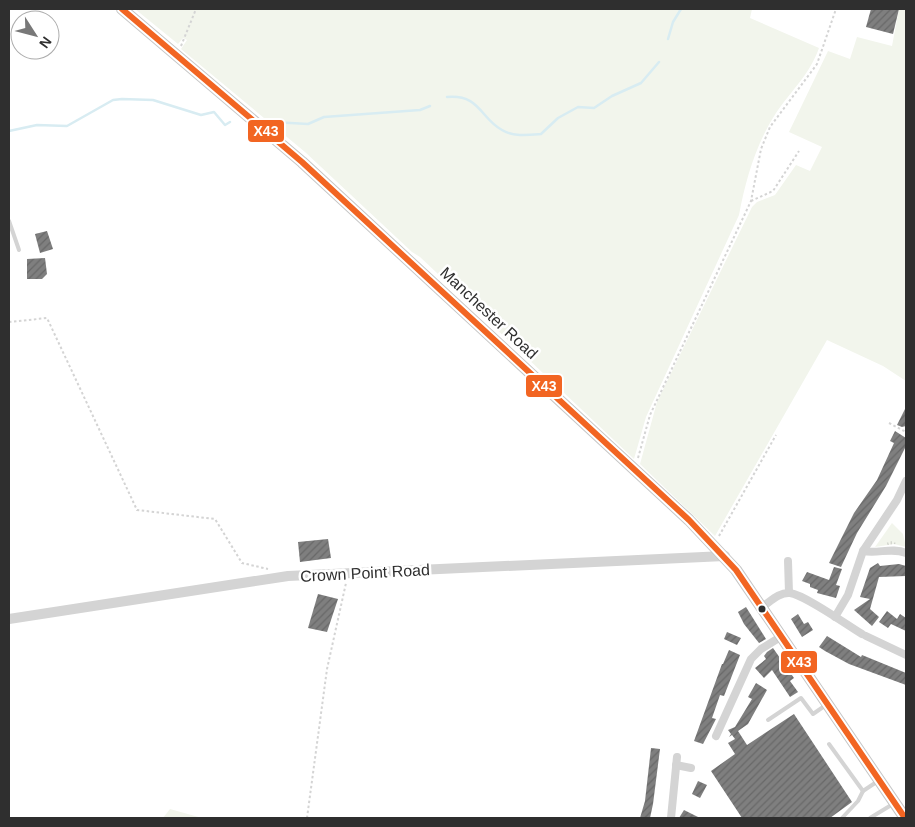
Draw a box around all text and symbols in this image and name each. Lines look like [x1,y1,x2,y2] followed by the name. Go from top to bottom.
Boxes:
[10,10,60,60] north arrow
[36,34,55,51] text: N
[247,119,285,143] line badge: X43
[254,123,279,139] text: X43
[437,264,541,362] street label: Manchester Road
[525,374,563,398] line badge: X43
[532,378,557,394] text: X43
[300,561,430,585] street label: Crown Point Road
[757,604,767,614] unlabelled marker
[780,650,818,674] line badge: X43
[787,654,812,670] text: X43

